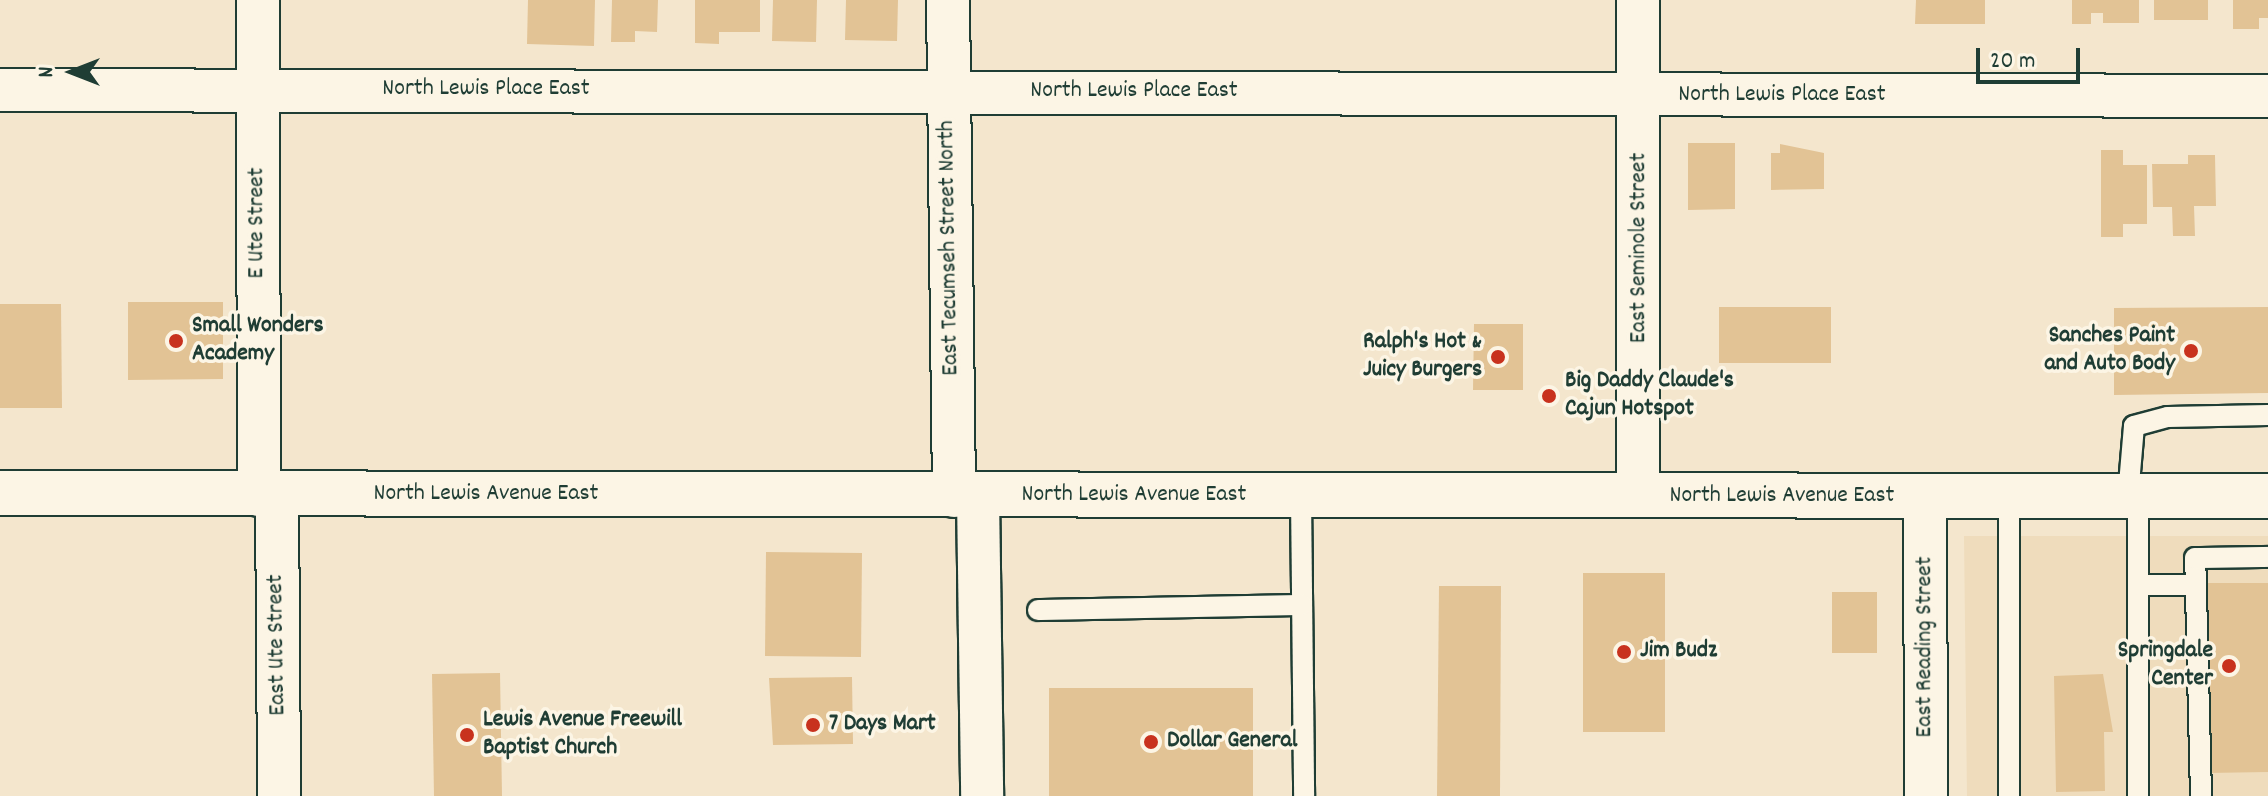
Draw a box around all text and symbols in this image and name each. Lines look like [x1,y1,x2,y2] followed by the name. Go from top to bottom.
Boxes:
[32,32,112,112] north arrow
[1980,32,2084,82] scale bar
[1990,45,2036,79] text: 20 m
[32,67,63,77] text: N
[382,76,590,104] street label: North Lewis Place East
[1030,78,1238,106] street label: North Lewis Place East
[1678,82,1886,110] street label: North Lewis Place East
[933,120,967,376] street label: East Tecumseh Street North
[1626,153,1654,343] street label: East Seminole Street
[244,167,272,279] street label: E Ute Street
[192,313,324,369] place label: Small Wonders Academy
[2044,323,2175,379] place label: Sanches Paint and Auto Body
[1363,329,1482,385] place label: Ralph's Hot & Juicy Burgers
[167,332,185,350] marker: Small Wonders Academy
[2182,342,2200,360] marker: Sanches Paint and Auto Body
[1489,348,1507,366] marker: Ralph's Hot & Juicy Burgers
[1565,368,1734,424] place label: Big Daddy Claude's Cajun Hotspot
[1540,387,1558,405] marker: Big Daddy Claude's Cajun Hotspot
[374,481,598,509] street label: North Lewis Avenue East
[1022,482,1246,510] street label: North Lewis Avenue East
[1670,483,1894,511] street label: North Lewis Avenue East
[1912,556,1940,738] street label: East Reading Street
[262,574,294,716] street label: East Ute Street
[1640,638,1717,666] place label: Jim Budz
[2118,638,2213,694] place label: Springdale Center
[1615,643,1633,661] marker: Jim Budz
[2220,657,2238,675] marker: Springdale Center
[483,707,682,763] place label: Lewis Avenue Freewill Baptist Church
[829,711,936,739] place label: 7 Days Mart
[804,716,822,734] marker: 7 Days Mart
[458,726,476,744] marker: Lewis Avenue Freewill Baptist Church
[1167,728,1297,756] place label: Dollar General
[1142,733,1160,751] marker: Dollar General

